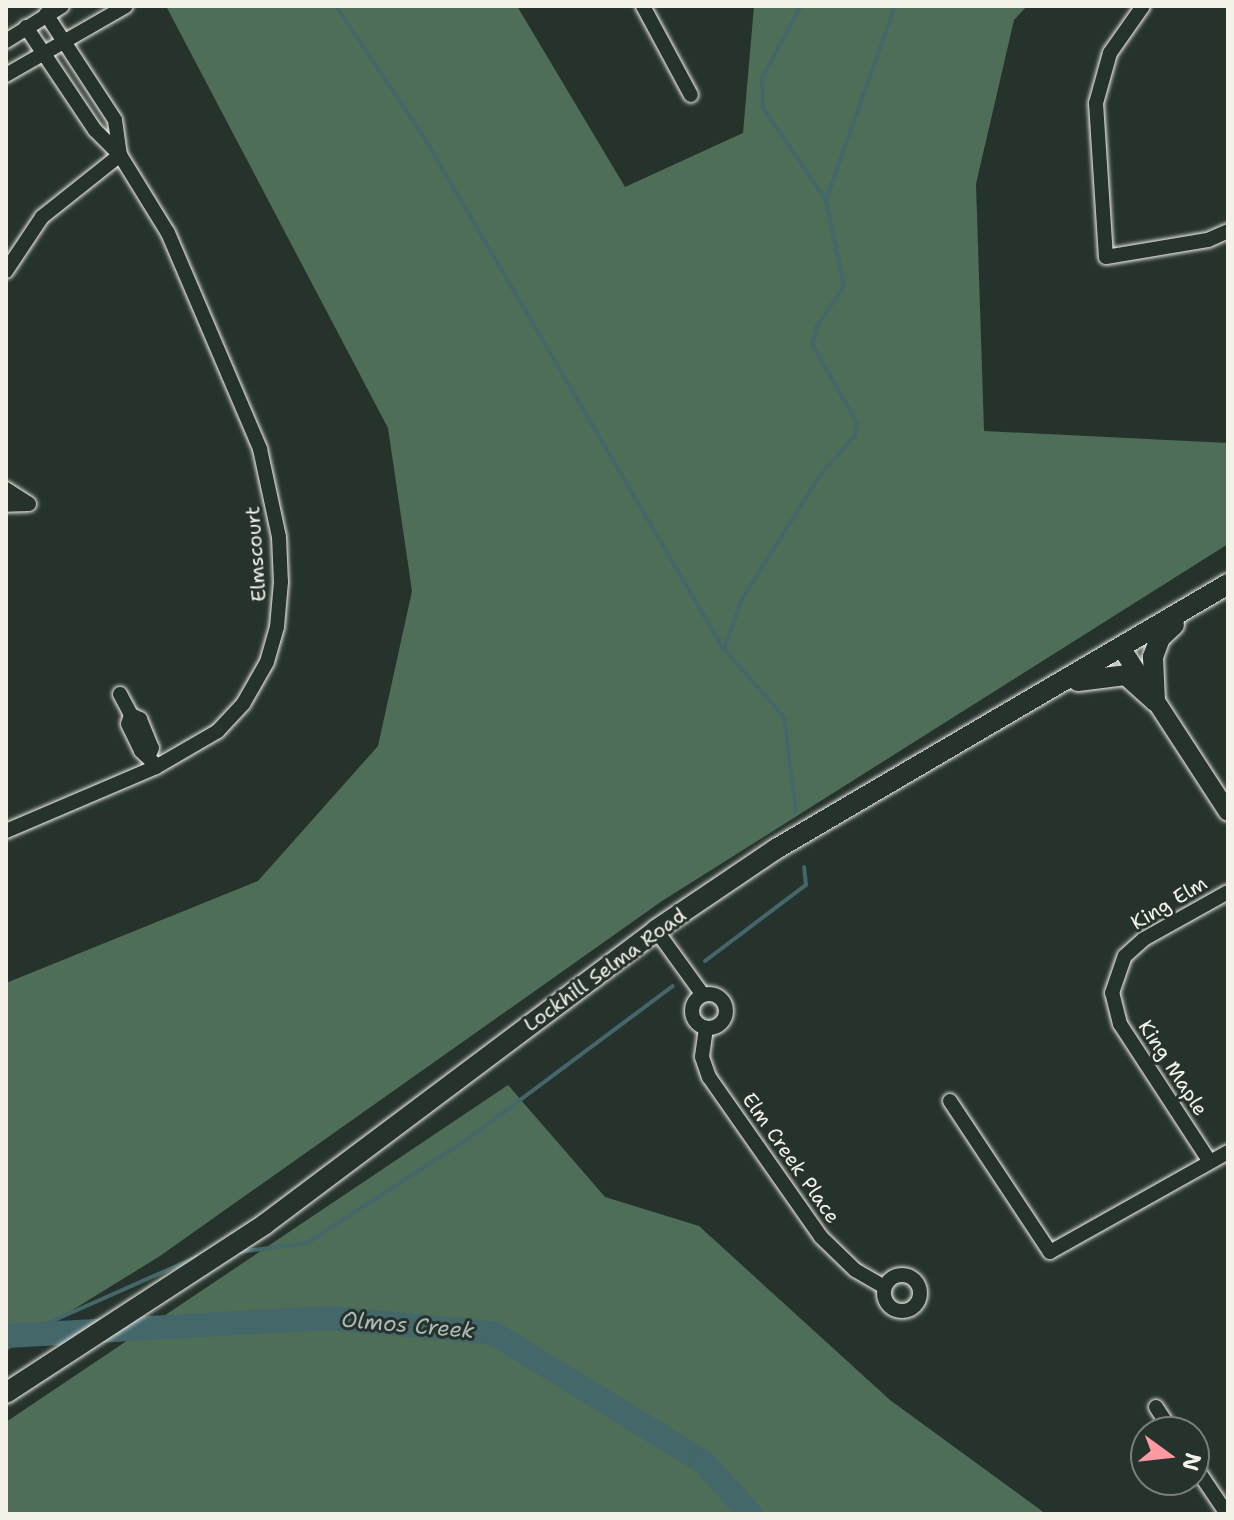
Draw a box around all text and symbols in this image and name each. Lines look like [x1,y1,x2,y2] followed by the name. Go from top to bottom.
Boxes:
[241,505,271,603] street label: Elmscourt
[1127,871,1211,935] street label: King Elm
[519,903,691,1037] street label: Lockhill Selma Road
[1133,1016,1213,1120] street label: King Maple
[737,1088,845,1228] street label: Elm Creek Place
[340,1306,476,1344] water label: Olmos Creek
[1130,1416,1210,1496] north arrow
[1175,1450,1208,1474] text: N

